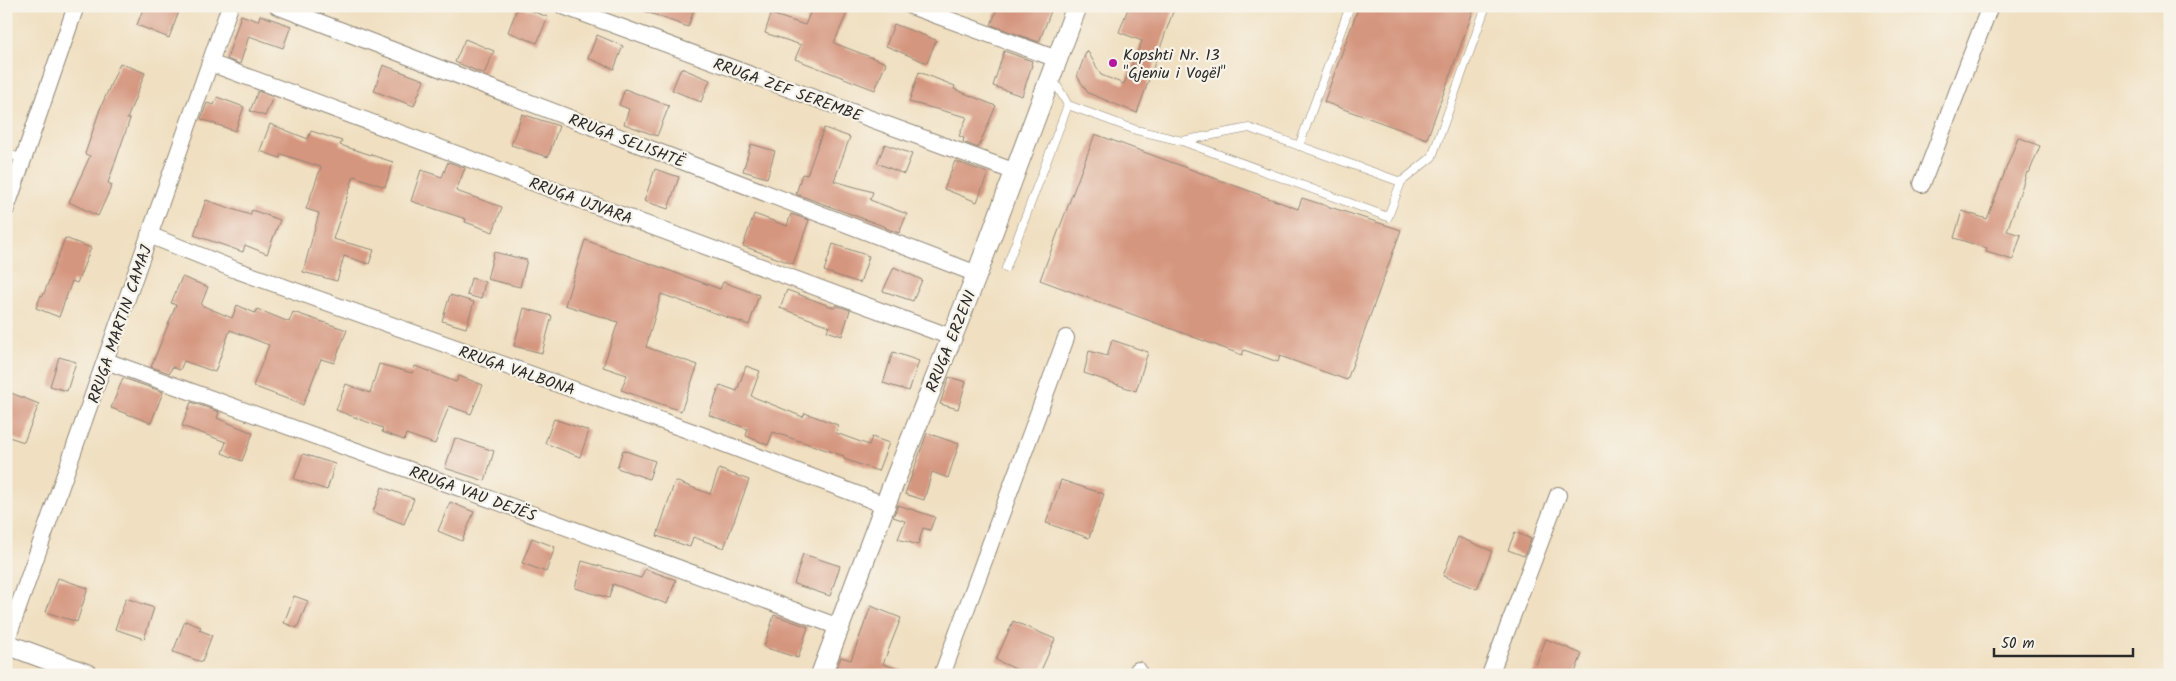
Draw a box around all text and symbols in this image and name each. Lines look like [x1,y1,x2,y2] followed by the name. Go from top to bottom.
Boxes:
[1123,43,1226,86] place label: Kopshti Nr. 13 "Gjeniu i Vogël"
[709,52,866,129] street label: RRUGA ZEF SEREMBE
[1107,57,1119,69] marker: Kopshti Nr. 13 "Gjeniu i Vogël"
[565,108,689,175] street label: RRUGA SELISHTË
[525,171,636,232] street label: RRUGA UJVARA
[82,242,159,407] street label: RRUGA MARTIN CAMAJ
[920,287,983,396] street label: RRUGA ERZENI
[455,340,578,403] street label: RRUGA VALBONA
[406,460,540,529] street label: RRUGA VAU DEJËS
[1994,626,2132,658] scale bar
[2001,632,2035,656] text: 50 m

